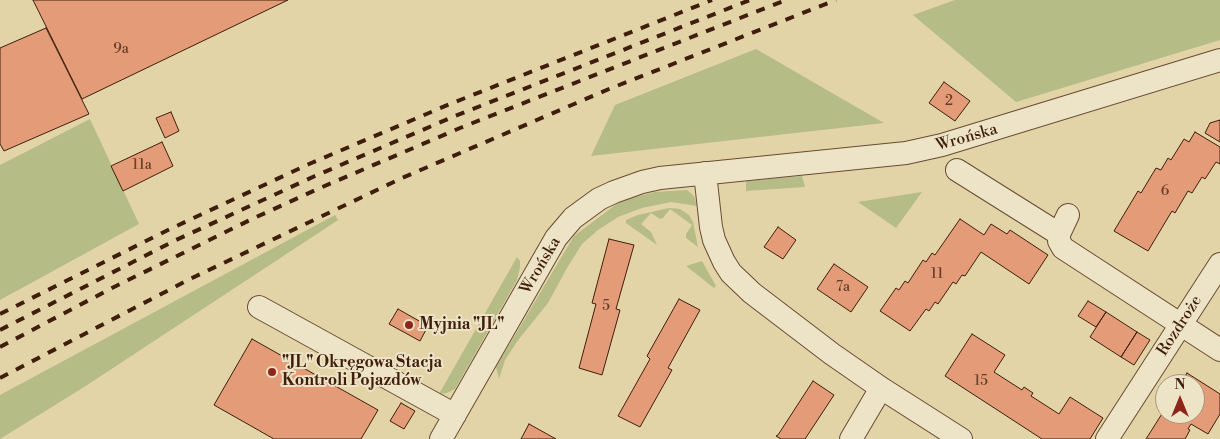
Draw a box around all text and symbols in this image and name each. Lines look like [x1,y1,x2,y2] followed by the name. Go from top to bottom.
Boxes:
[113,42,129,58] house number: 9a
[945,94,953,110] house number: 2
[934,120,1000,156] street label: Wrońska
[132,158,152,174] house number: 11a
[1161,184,1169,200] house number: 6
[517,234,565,298] street label: Wrońska
[931,267,943,283] house number: 11
[836,280,850,296] house number: 7a
[1153,292,1207,360] street label: Rozdroże
[602,299,610,315] house number: 5
[419,315,504,335] place label: Myjnia "JL"
[403,319,415,331] marker: Myjnia "JL"
[282,353,442,391] place label: "JL" Okręgowa Stacja Kontroli Pojazdów
[266,366,278,378] marker: "JL" Okręgowa Stacja Kontroli Pojazdów
[974,374,988,390] house number: 15
[1155,374,1205,424] north arrow
[1174,376,1186,394] text: N

